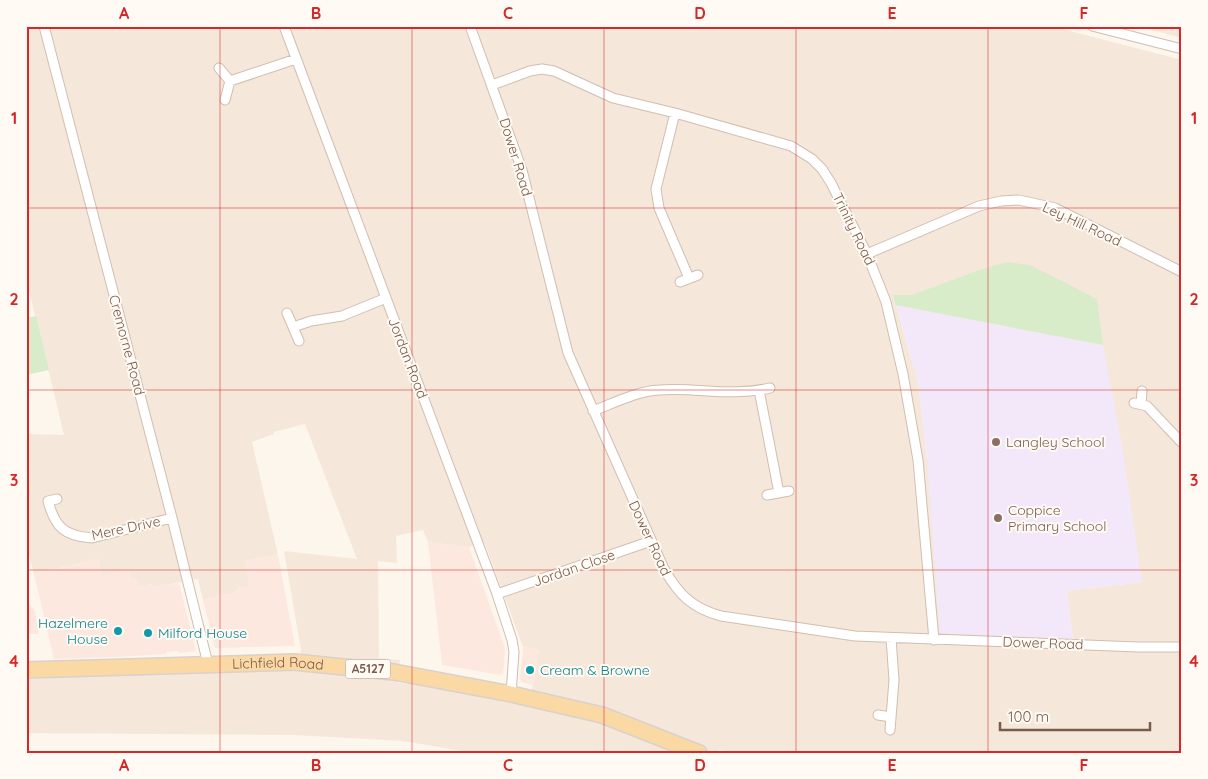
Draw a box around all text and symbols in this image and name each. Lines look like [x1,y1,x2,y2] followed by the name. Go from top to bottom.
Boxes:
[119,3,130,23] text: A
[311,3,321,23] text: B
[503,3,513,23] text: C
[694,3,706,23] text: D
[887,3,897,23] text: E
[1080,3,1089,23] text: F
[11,108,17,128] text: 1
[1191,108,1197,128] text: 1
[496,116,536,198] street label: Dower Road
[829,190,879,268] street label: Trinity Road
[1040,198,1124,250] street label: Ley Hill Road
[9,289,19,309] text: 2
[1189,289,1199,309] text: 2
[105,293,149,397] street label: Cremorne Road
[384,315,432,401] street label: Jordan Road
[1006,433,1105,451] place label: Langley School
[990,436,1002,448] marker: Langley School
[10,470,18,490] text: 3
[1190,470,1198,490] text: 3
[625,497,675,579] street label: Dower Road
[1008,501,1106,535] place label: Coppice Primary School
[90,512,162,544] street label: Mere Drive
[992,512,1004,524] marker: Coppice Primary School
[531,546,617,590] street label: Jordan Close
[38,614,108,648] place label: Hazelmere House
[158,624,247,642] place label: Milford House
[112,625,124,637] marker: Hazelmere House
[142,627,154,639] marker: Milford House
[1002,633,1084,653] street label: Dower Road
[9,651,19,671] text: 4
[1189,651,1199,671] text: 4
[232,653,325,674] street label: Lichfield Road
[346,660,390,679] road number: A5127
[540,661,650,679] place label: Cream & Browne
[524,664,536,676] marker: Cream & Browne
[1000,699,1150,731] scale bar
[1008,707,1049,726] text: 100 m
[119,755,130,775] text: A
[311,755,321,775] text: B
[503,755,513,775] text: C
[694,755,706,775] text: D
[887,755,897,775] text: E
[1080,755,1089,775] text: F

